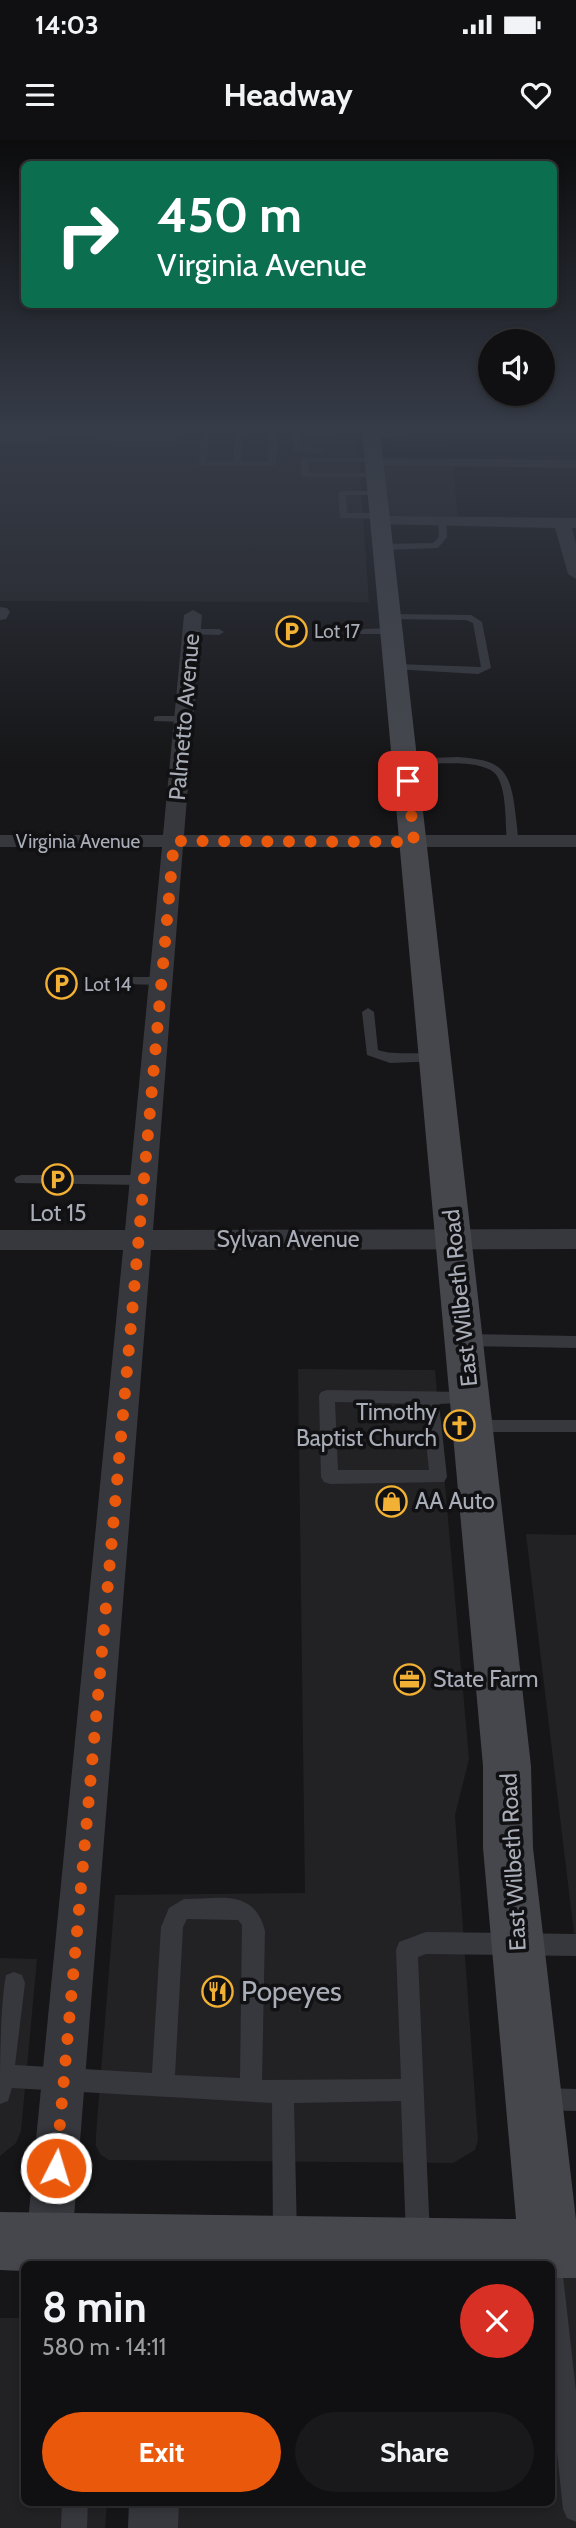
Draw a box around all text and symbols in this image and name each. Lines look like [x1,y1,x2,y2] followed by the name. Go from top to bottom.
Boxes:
[35,9,99,41] text: 14:03
[223,75,353,114] text: Headway
[21,76,59,114] icon: menu
[517,76,555,114] icon: heart
[157,185,302,244] text: 450 m
[42,189,133,280] icon: right
[157,245,367,284] text: Virginia Avenue
[478,329,555,406] map controls
[478,329,555,406] button: sound
[274,614,308,648] parking icon: Lot 17
[314,620,361,643] place label: Lot 17
[163,632,205,802] street label: Palmetto Avenue
[378,751,438,811] pin
[389,762,427,800] icon: arrive
[16,830,141,853] street label: Virginia Avenue
[44,967,78,1001] parking icon: Lot 14
[84,973,132,996] place label: Lot 14
[41,1162,75,1196] parking icon: Lot 15
[30,1199,86,1227] place label: Lot 15
[437,1208,483,1388] street label: East Wilbeth Road
[216,1225,360,1253] street label: Sylvan Avenue
[296,1398,437,1452] place label: Timothy Baptist Church
[443,1408,477,1442] church icon: Timothy Baptist Church
[375,1484,409,1518] shop icon: AA Auto
[415,1487,495,1515] place label: AA Auto
[393,1662,427,1696] office icon: State Farm
[433,1665,538,1693] place label: State Farm
[494,1772,532,1952] street label: East Wilbeth Road
[201,1974,235,2008] restaurant icon: Popeyes
[241,1974,342,2008] place label: Popeyes
[19,2131,93,2205] position arrow
[42,2281,147,2333] text: 8 min
[460,2284,534,2358] button: close
[42,2333,166,2361] text: 580 m · 14:11
[42,2412,281,2492] button: Exit
[295,2412,534,2492] button: Share

